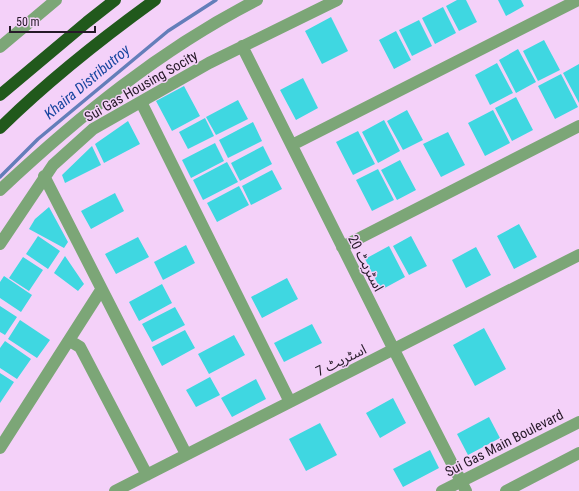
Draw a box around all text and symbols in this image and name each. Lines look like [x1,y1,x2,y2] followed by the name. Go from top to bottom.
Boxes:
[10,8,95,34] scale bar
[16,15,40,29] text: 50 m
[41,40,134,123] water label: Khaira Distributroy
[82,47,201,125] street label: Sui Gas Housing Socity
[344,232,387,294] street label: اسٹریٹ 20
[313,341,369,380] street label: اسٹریٹ 7
[442,406,566,480] street label: Sui Gas Main Boulevard

